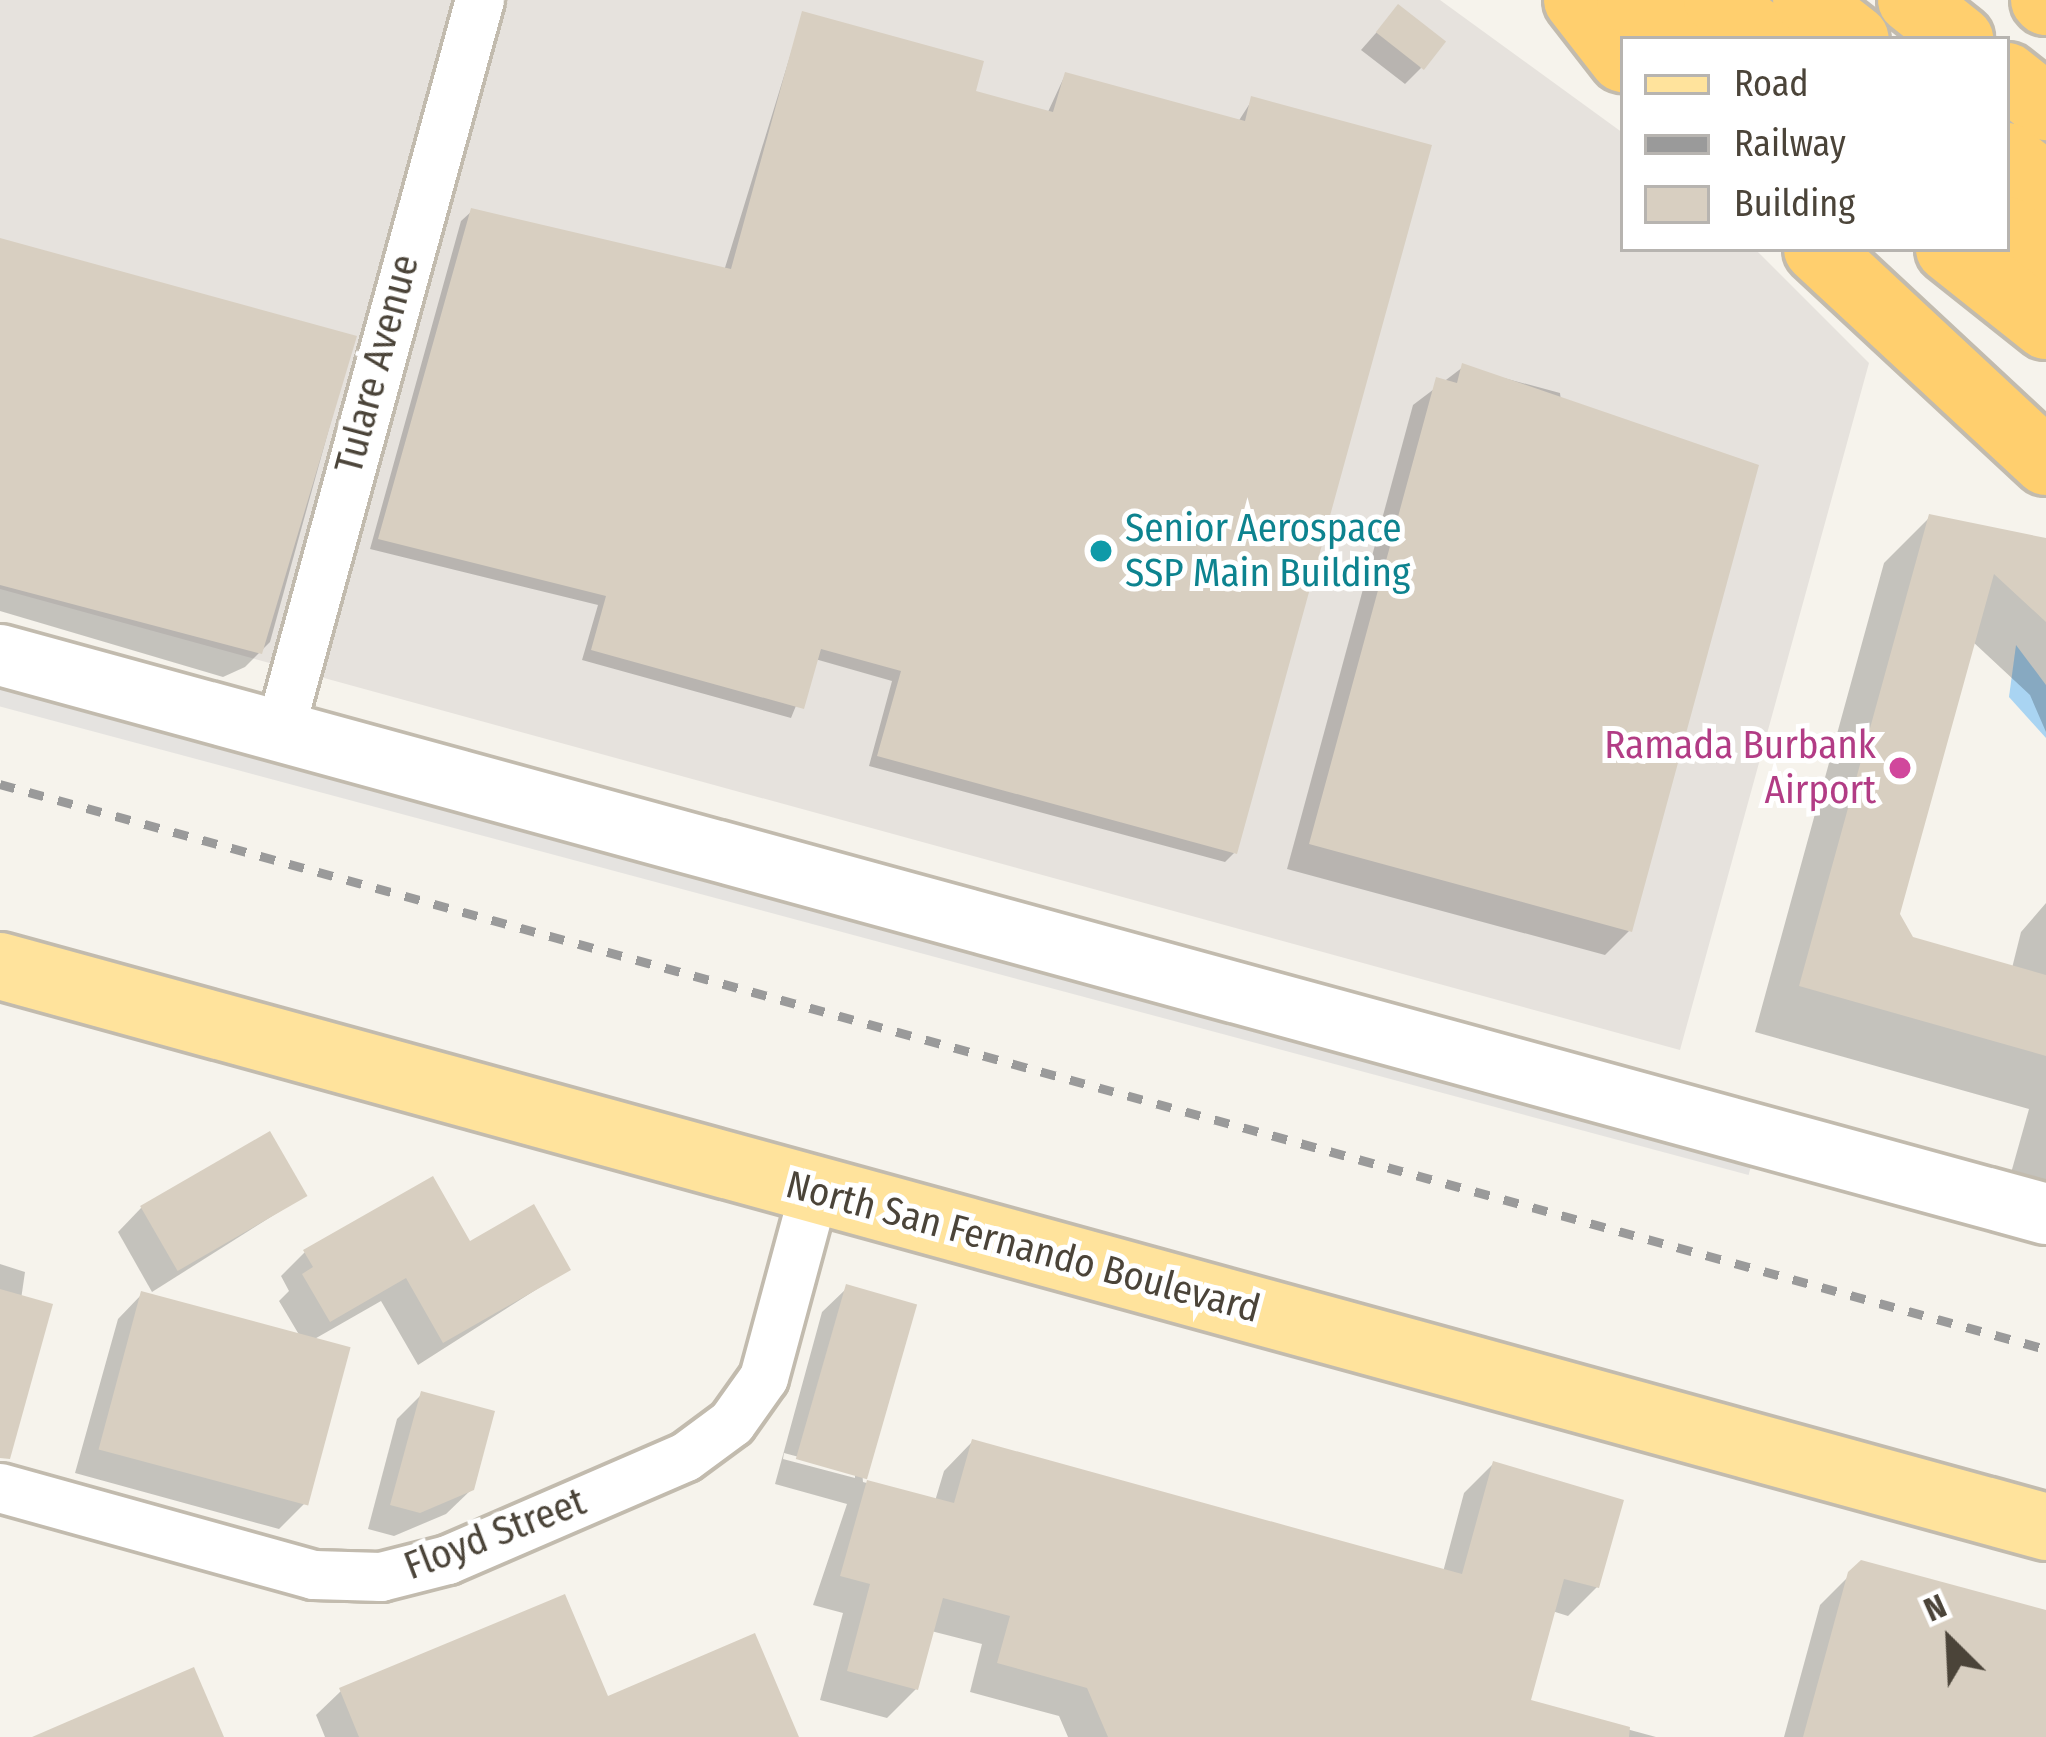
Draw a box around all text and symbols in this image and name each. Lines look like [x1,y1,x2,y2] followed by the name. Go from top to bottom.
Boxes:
[1620,36,2010,252] legend
[1734,62,1809,106] text: Road
[1734,122,1846,166] text: Railway
[1734,182,1855,226] text: Building
[325,250,429,478] street label: Tulare Avenue
[1125,506,1410,597] place label: Senior Aerospace SSP Main Building
[1088,538,1114,564] marker: Senior Aerospace SSP Main Building
[1604,723,1876,814] place label: Ramada Burbank Airport
[1887,755,1913,781] marker: Ramada Burbank Airport
[781,1161,1265,1333] street label: North San Fernando Boulevard
[398,1478,592,1590] street label: Floyd Street
[1890,1581,2010,1701] north arrow
[1918,1586,1953,1630] text: N

